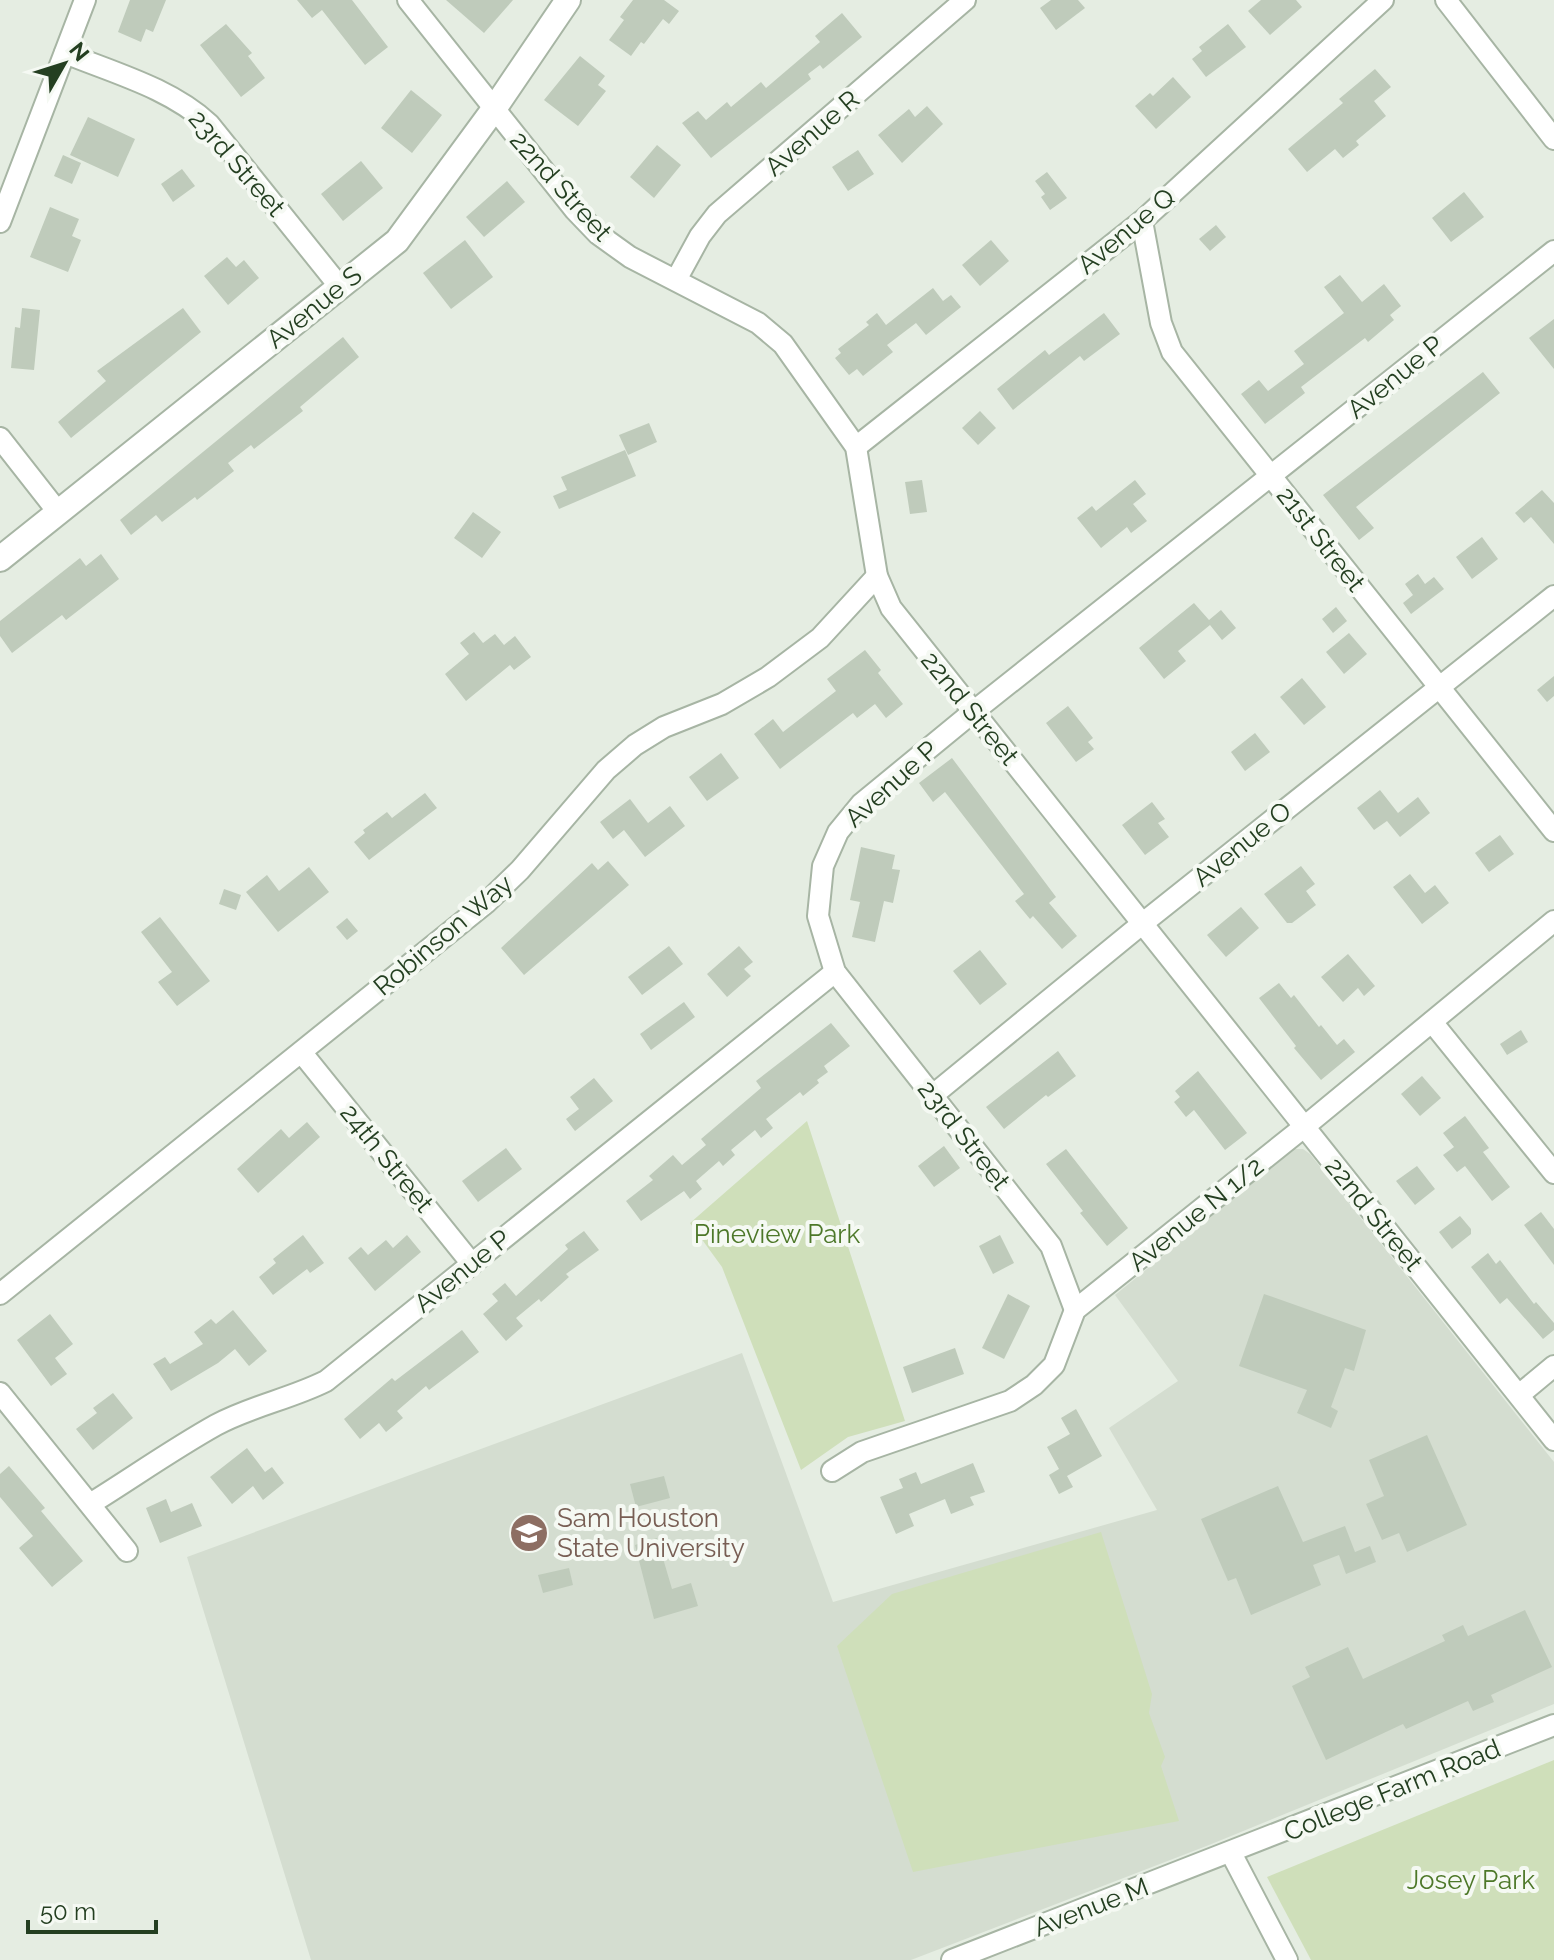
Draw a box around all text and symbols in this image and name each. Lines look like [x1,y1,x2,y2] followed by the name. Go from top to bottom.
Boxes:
[24,24,104,104] north arrow
[64,37,95,66] text: N
[759,84,865,182] street label: Avenue R
[183,104,292,223] street label: 23rd Street
[504,125,618,247] street label: 22nd Street
[1071,182,1181,280] street label: Avenue Q
[260,260,368,354] street label: Avenue S
[1341,329,1449,425] street label: Avenue P
[1271,481,1371,598] street label: 21st Street
[915,645,1025,771] street label: 22nd Street
[839,735,943,833] street label: Avenue P
[1187,795,1297,893] street label: Avenue O
[368,868,518,1002] street label: Robinson Way
[912,1074,1016,1196] street label: 23rd Street
[334,1098,440,1218] street label: 24th Street
[1123,1151,1269,1277] street label: Avenue N 1/2
[1319,1151,1429,1277] street label: 22nd Street
[694,1219,860,1249] park label: Pineview Park
[408,1223,516,1319] street label: Avenue P
[557,1503,745,1563] place label: Sam Houston State University
[508,1512,550,1554] school or university icon: Sam Houston State University
[1280,1733,1504,1847] street label: College Farm Road
[1407,1865,1535,1895] park label: Josey Park
[1029,1871,1153,1943] street label: Avenue M
[28,1884,156,1934] scale bar
[40,1897,96,1926] text: 50 m

